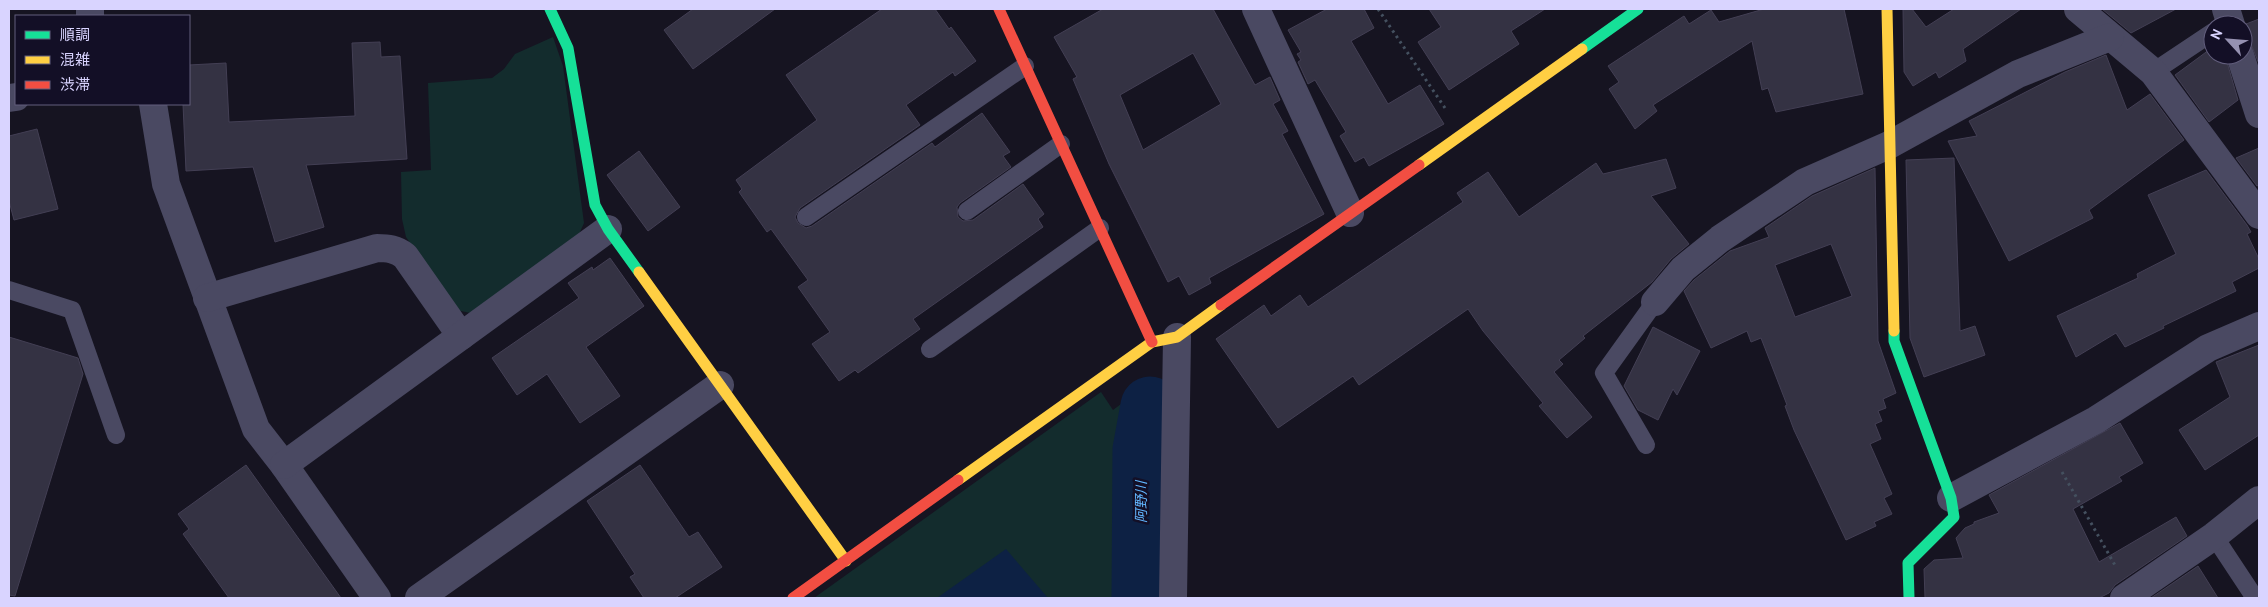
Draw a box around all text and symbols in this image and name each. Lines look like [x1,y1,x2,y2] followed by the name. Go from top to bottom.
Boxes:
[15,15,190,105] legend
[2203,15,2253,65] north arrow
[60,25,90,44] text: 順調
[2206,26,2226,42] text: N
[60,50,90,69] text: 混雑
[60,75,90,94] text: 渋滞
[1132,479,1150,523] water label: 阿野川

